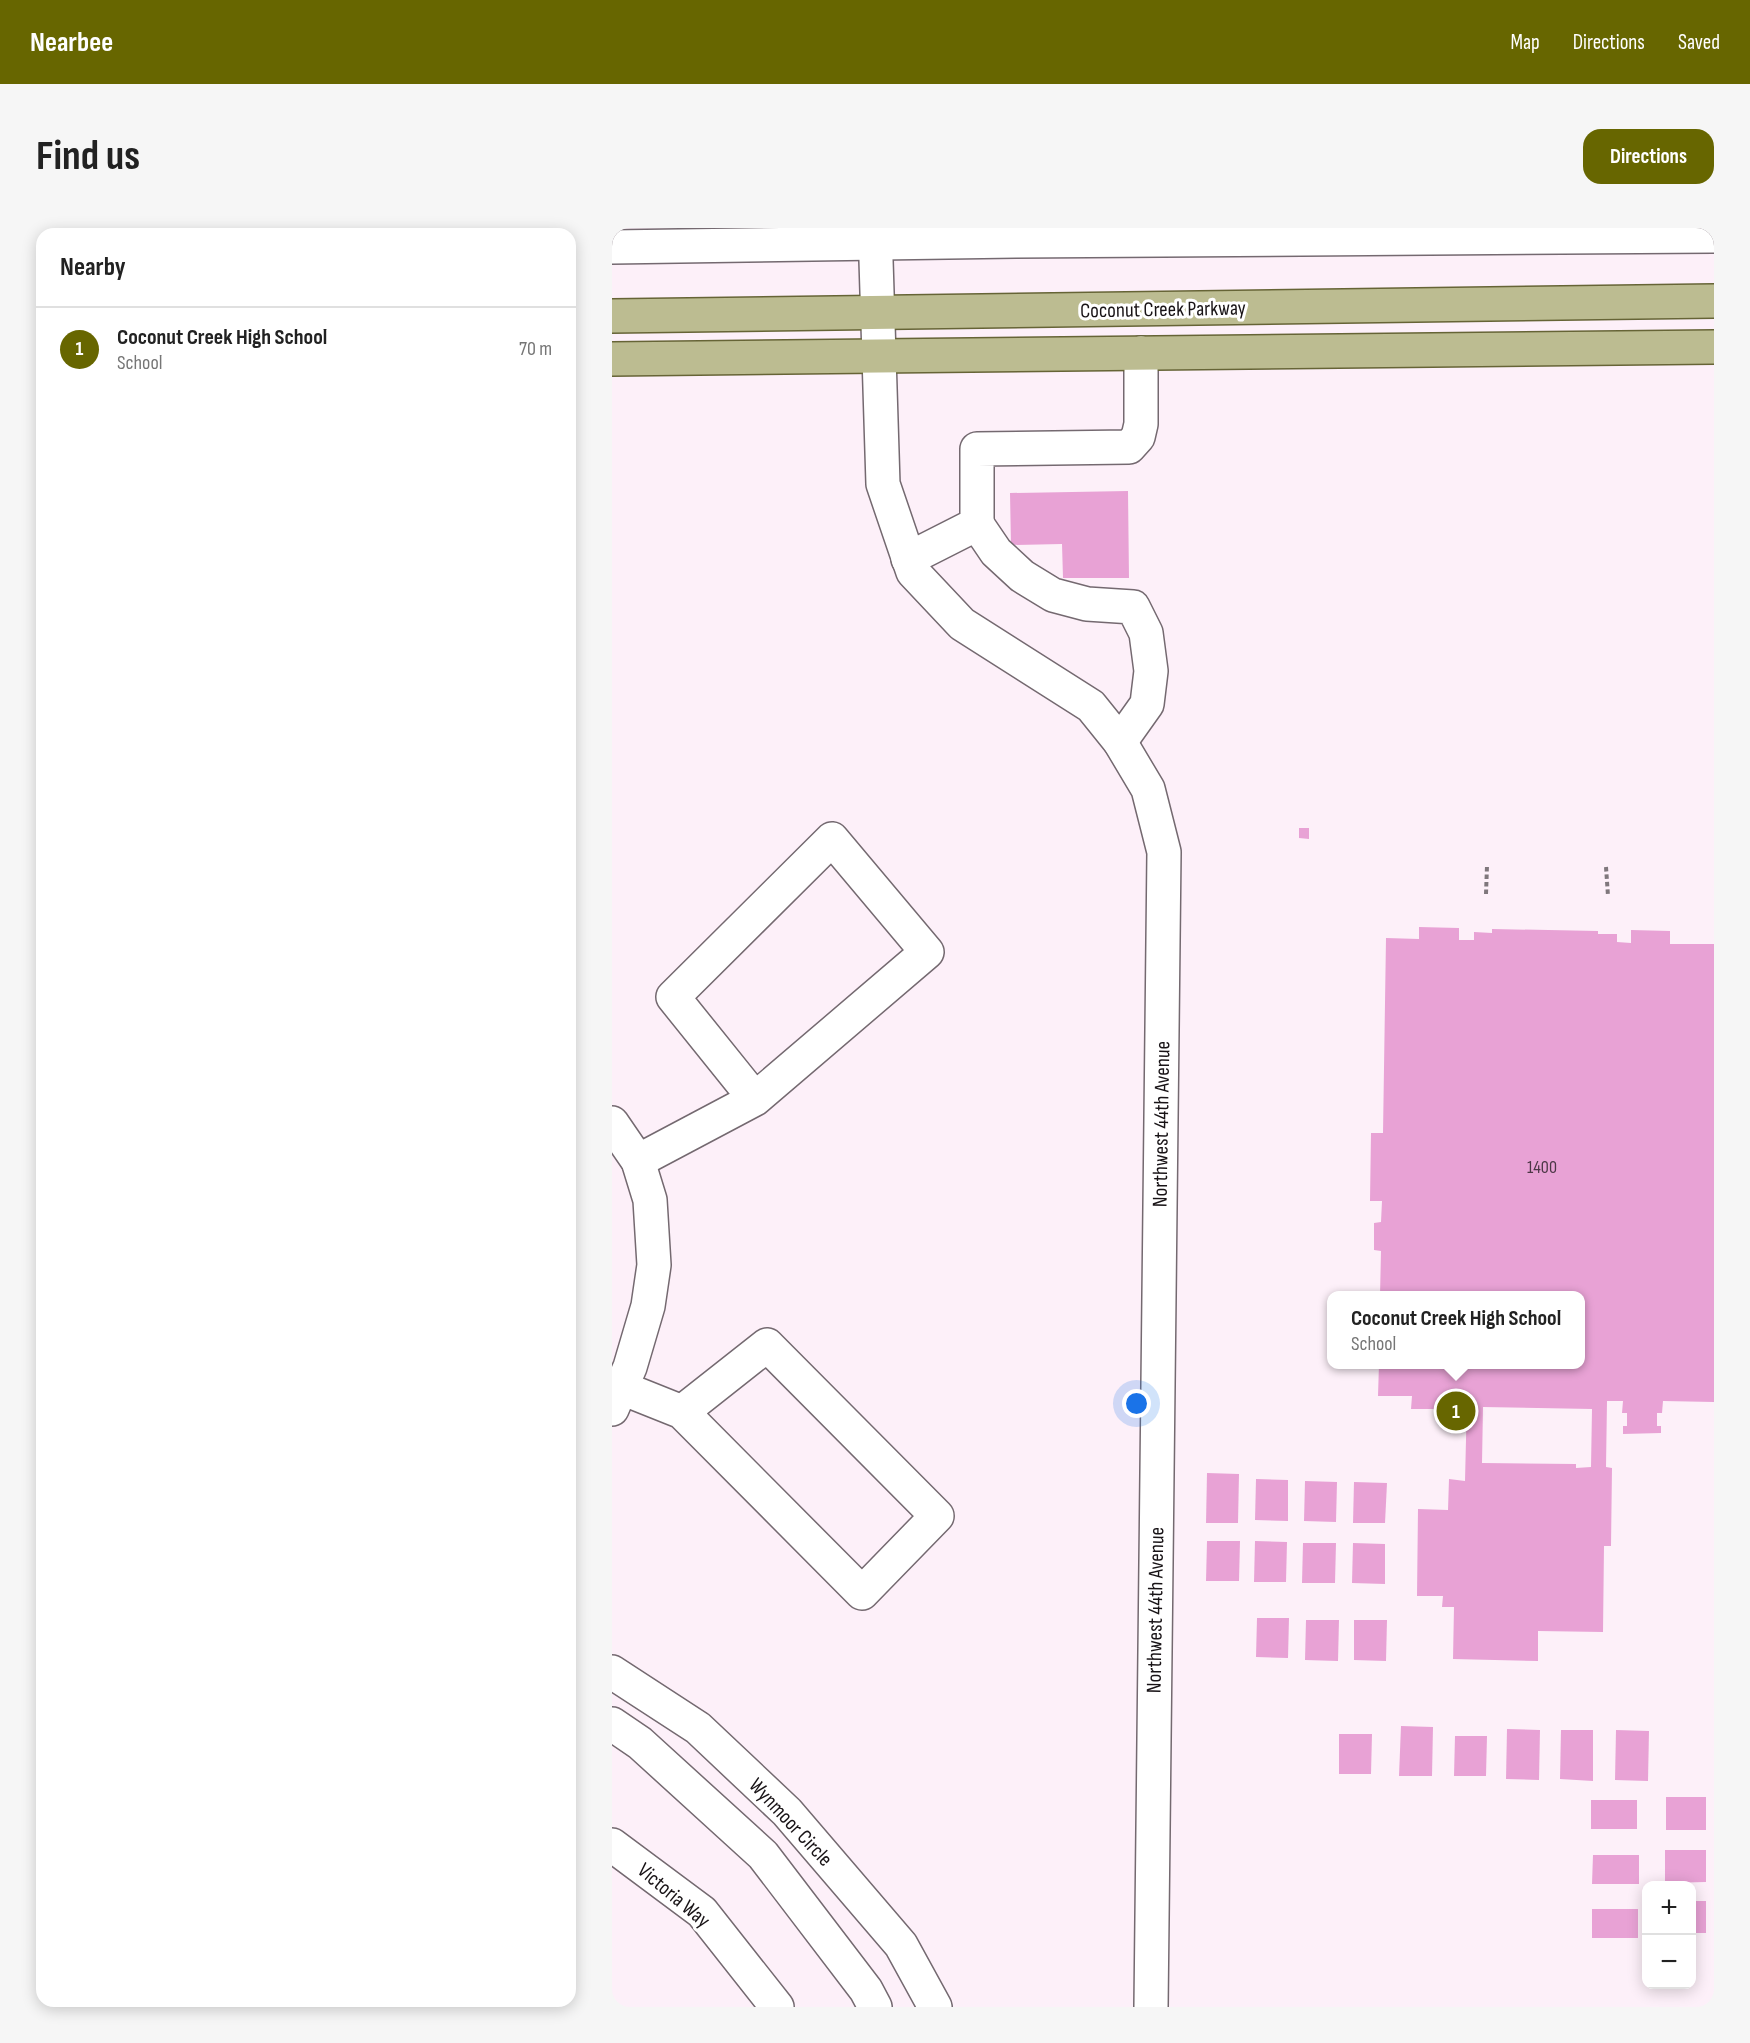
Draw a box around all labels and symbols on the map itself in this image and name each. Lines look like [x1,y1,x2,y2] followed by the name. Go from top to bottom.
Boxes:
[1080,296,1246,323] street label: Coconut Creek Parkway
[1148,1041,1175,1207] street label: Northwest 44th Avenue
[1527,1157,1557,1178] house number: 1400
[1436,1388,1476,1434] pin: 1
[1122,1389,1151,1418] your location
[1142,1527,1169,1693] street label: Northwest 44th Avenue
[743,1773,838,1872] street label: Wynmoor Circle
[632,1858,715,1933] street label: Victoria Way

